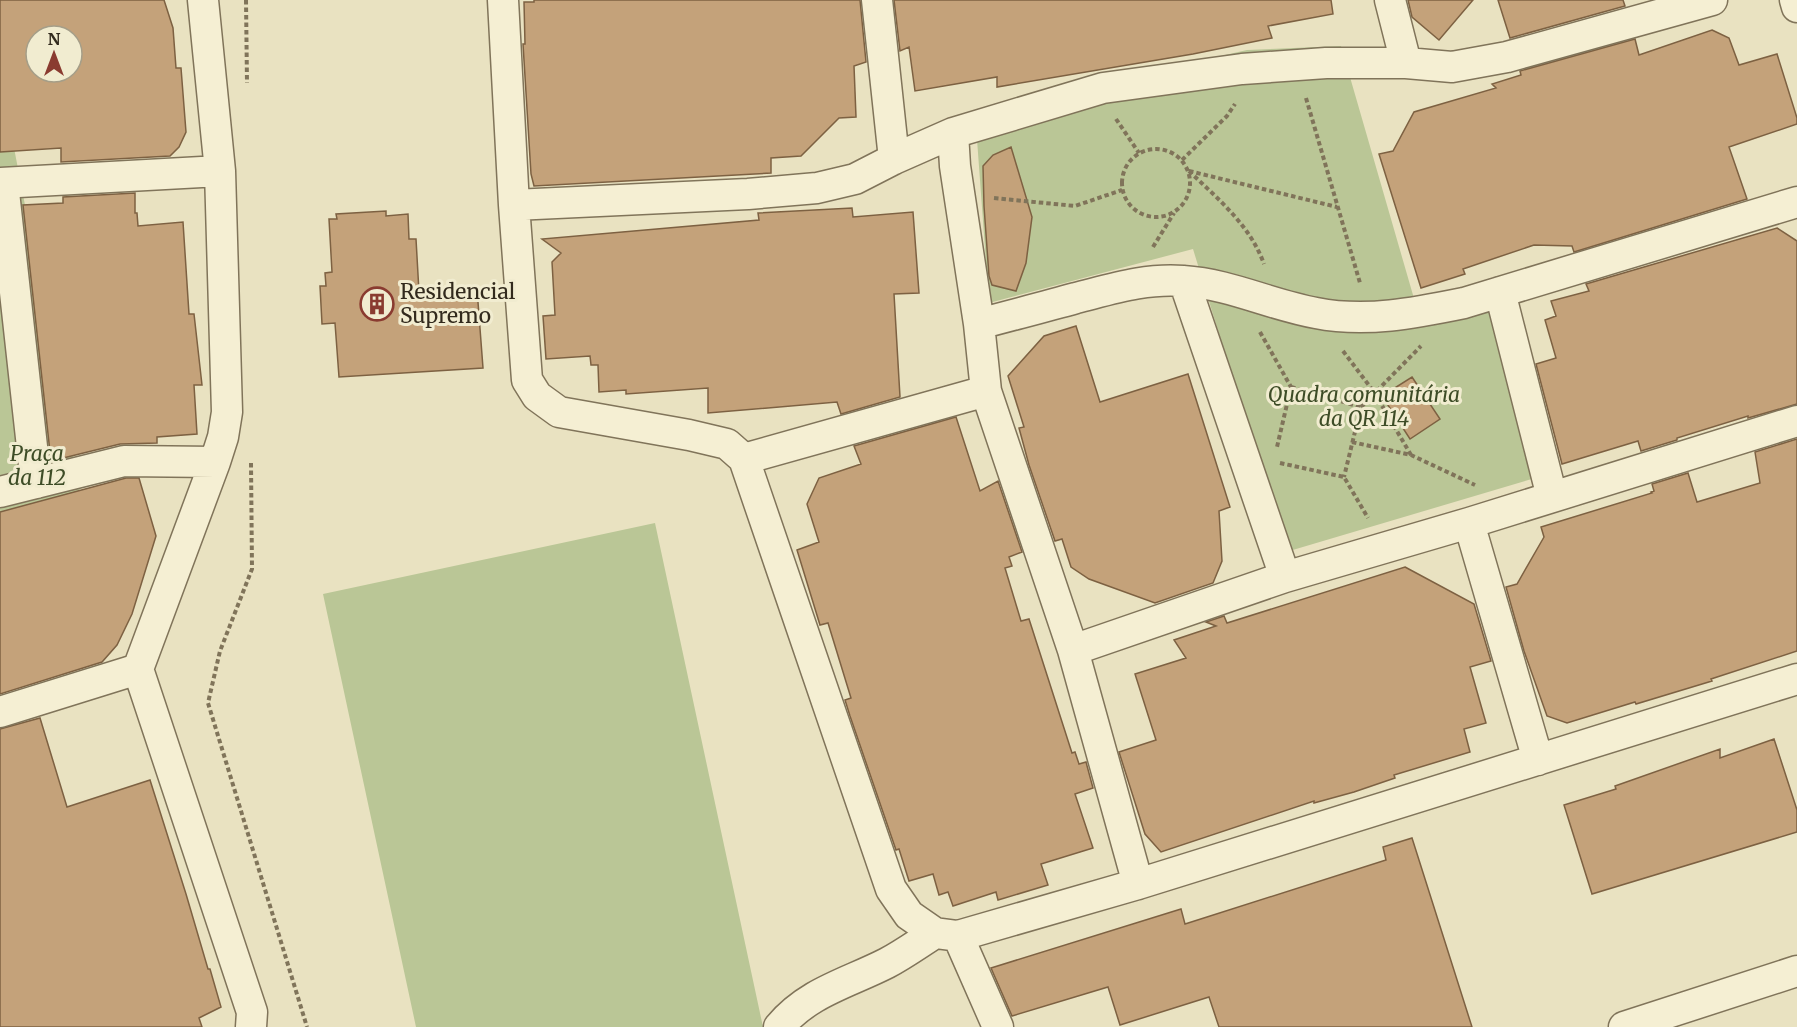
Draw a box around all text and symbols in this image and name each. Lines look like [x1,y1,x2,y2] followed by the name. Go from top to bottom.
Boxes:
[24,24,84,84] north arrow
[48,29,61,49] text: N
[400,278,516,329] place label: Residencial Supremo
[359,286,395,322] building icon: Residencial Supremo
[1268,381,1460,432] park label: Quadra comunitária da QR 114
[8,440,66,491] park label: Praça da 112

